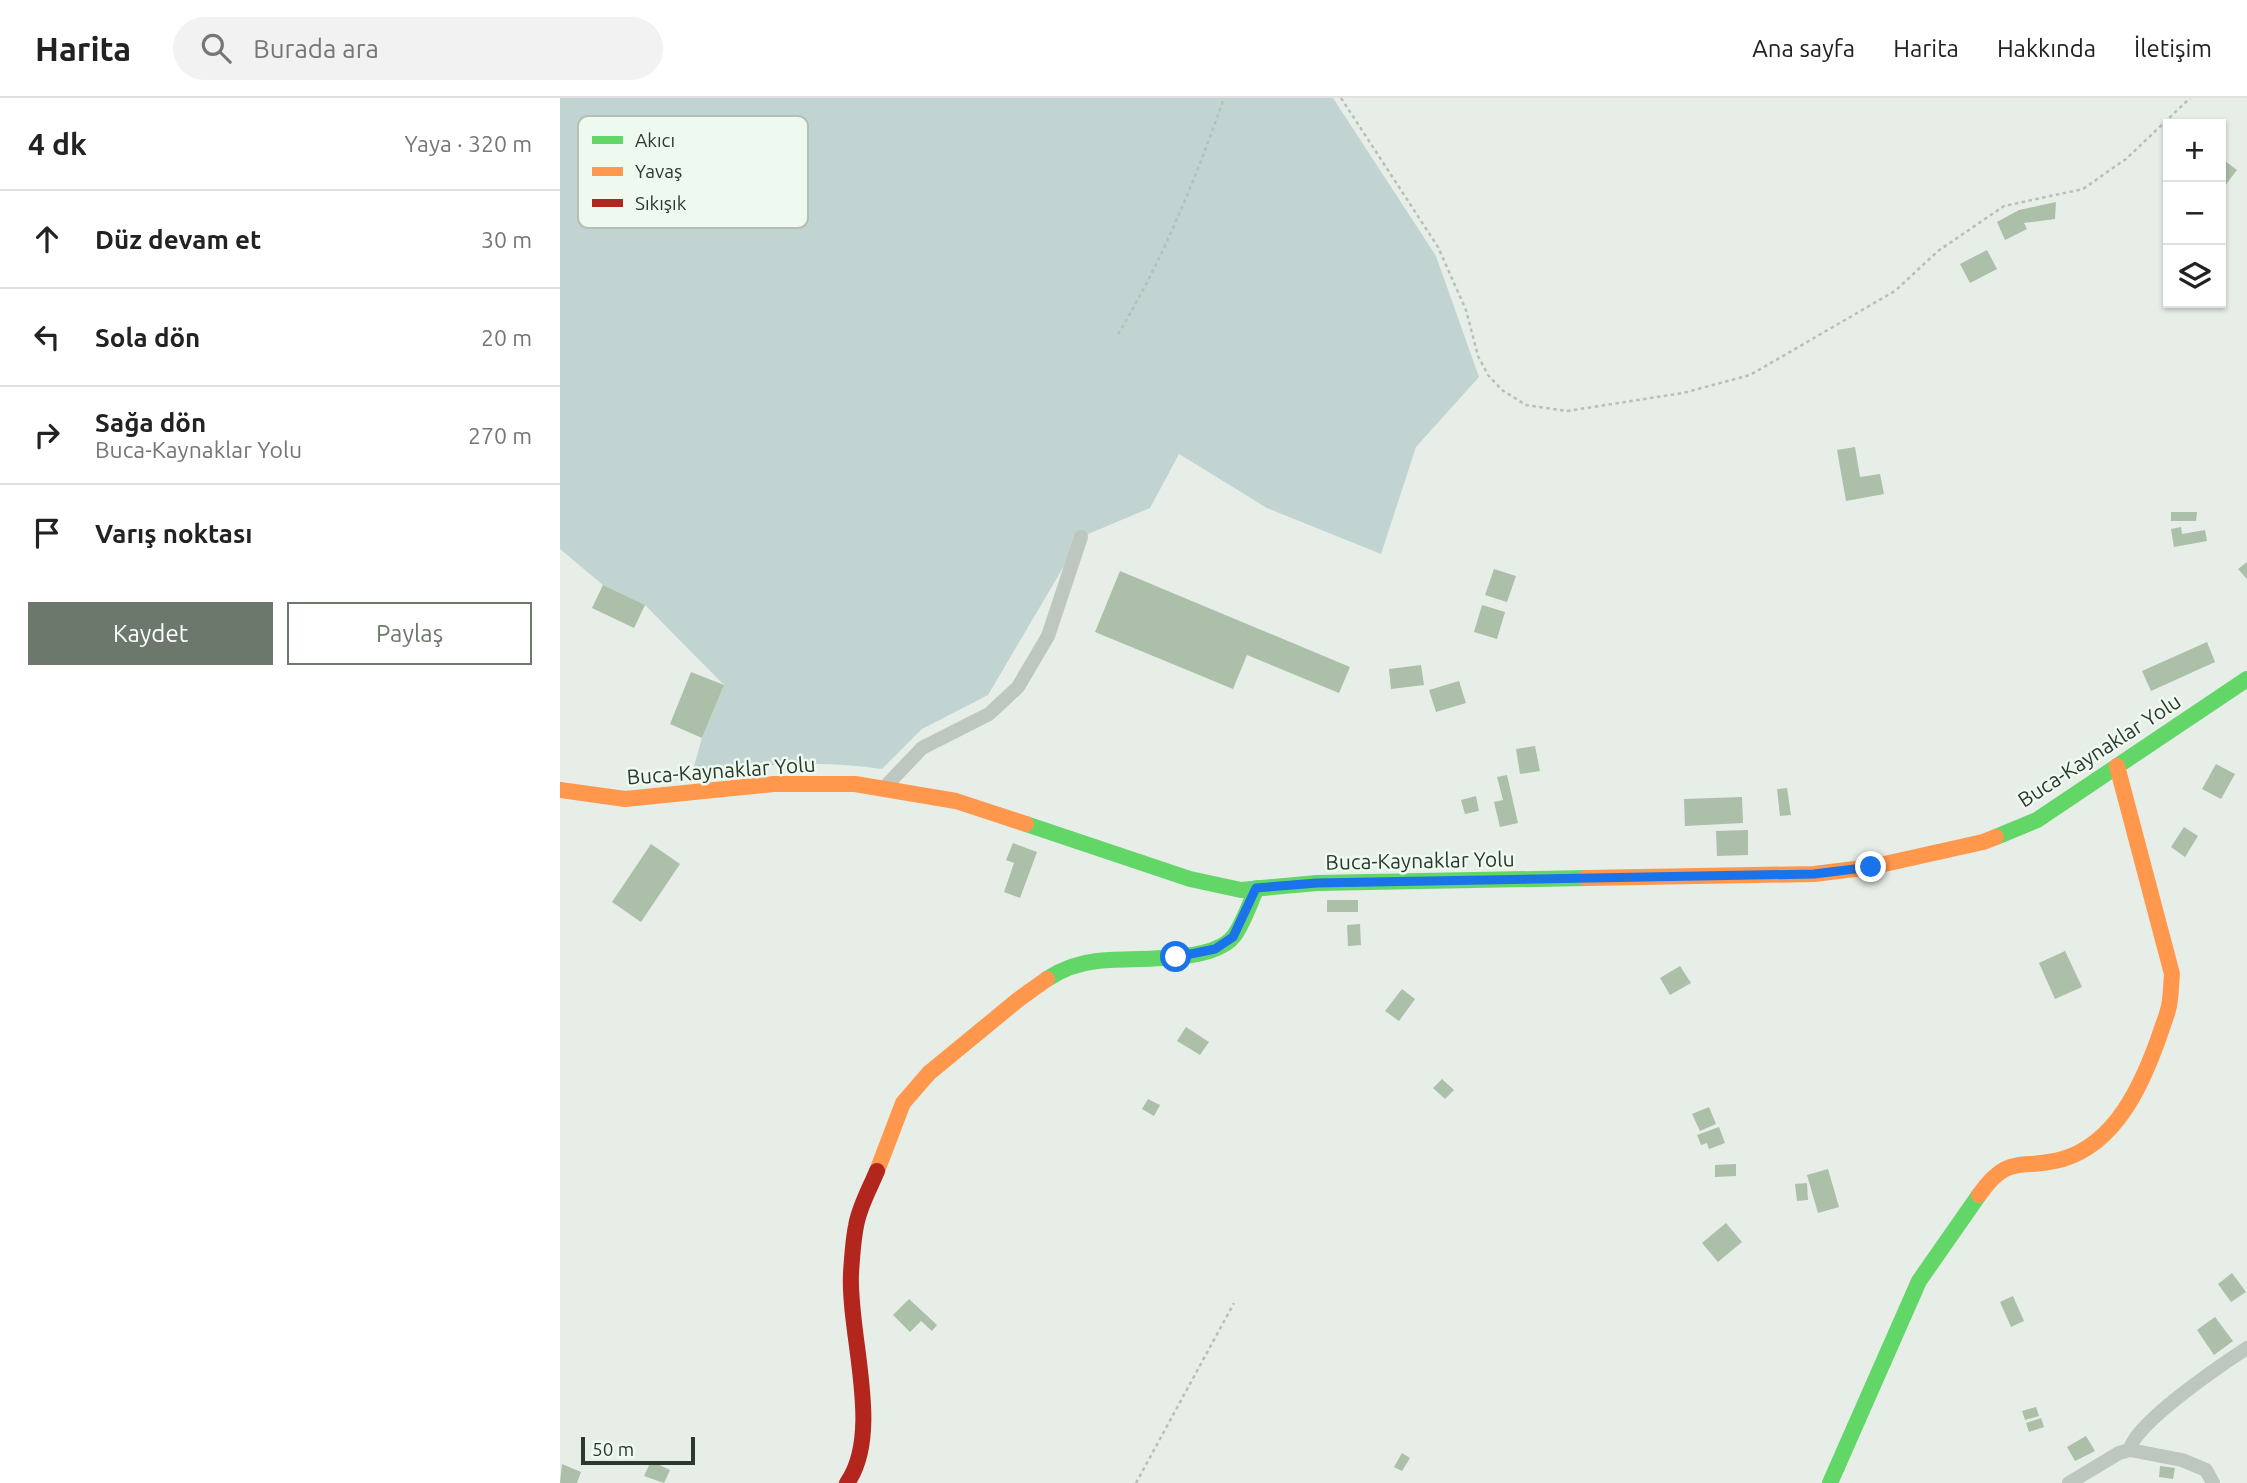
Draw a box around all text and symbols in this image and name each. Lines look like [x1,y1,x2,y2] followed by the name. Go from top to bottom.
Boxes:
[173,17,663,80] search box
[197,29,235,67] icon: search
[35,30,131,67] text: Harita
[253,34,379,63] text: Burada ara
[1752,35,1855,62] text: Ana sayfa
[1893,35,1959,62] text: Harita
[1997,35,2096,62] text: Hakkında
[2134,35,2212,62] text: İletişim
[578,116,808,228] legend
[2163,119,2226,308] map controls
[2163,119,2226,182] button: +
[28,127,87,161] text: 4 dk
[635,129,675,151] text: Akıcı
[405,131,532,156] text: Yaya · 320 m
[635,160,682,182] text: Yavaş
[2163,182,2226,245] button: −
[635,192,687,214] text: Sıkışık
[28,220,66,258] icon: ahead
[95,225,261,254] text: Düz devam et
[481,227,532,252] text: 30 m
[2163,245,2226,308] button: layers
[28,318,66,356] icon: left
[95,323,200,352] text: Sola dön
[481,325,532,350] text: 20 m
[95,408,206,437] text: Sağa dön
[28,416,66,454] icon: right
[468,423,532,448] text: 270 m
[95,437,302,462] text: Buca-Kaynaklar Yolu
[28,514,66,552] icon: arrive
[95,519,252,548] text: Varış noktası
[28,602,273,665] button: Kaydet
[287,602,532,665] button: Paylaş
[2013,688,2185,812] street label: Buca-Kaynaklar Yolu
[626,751,816,789] street label: Buca-Kaynaklar Yolu
[1325,846,1515,874] street label: Buca-Kaynaklar Yolu
[1855,851,1886,882] route end
[1160,941,1191,972] route start
[581,1434,695,1466] scale bar
[592,1438,634,1460] text: 50 m

